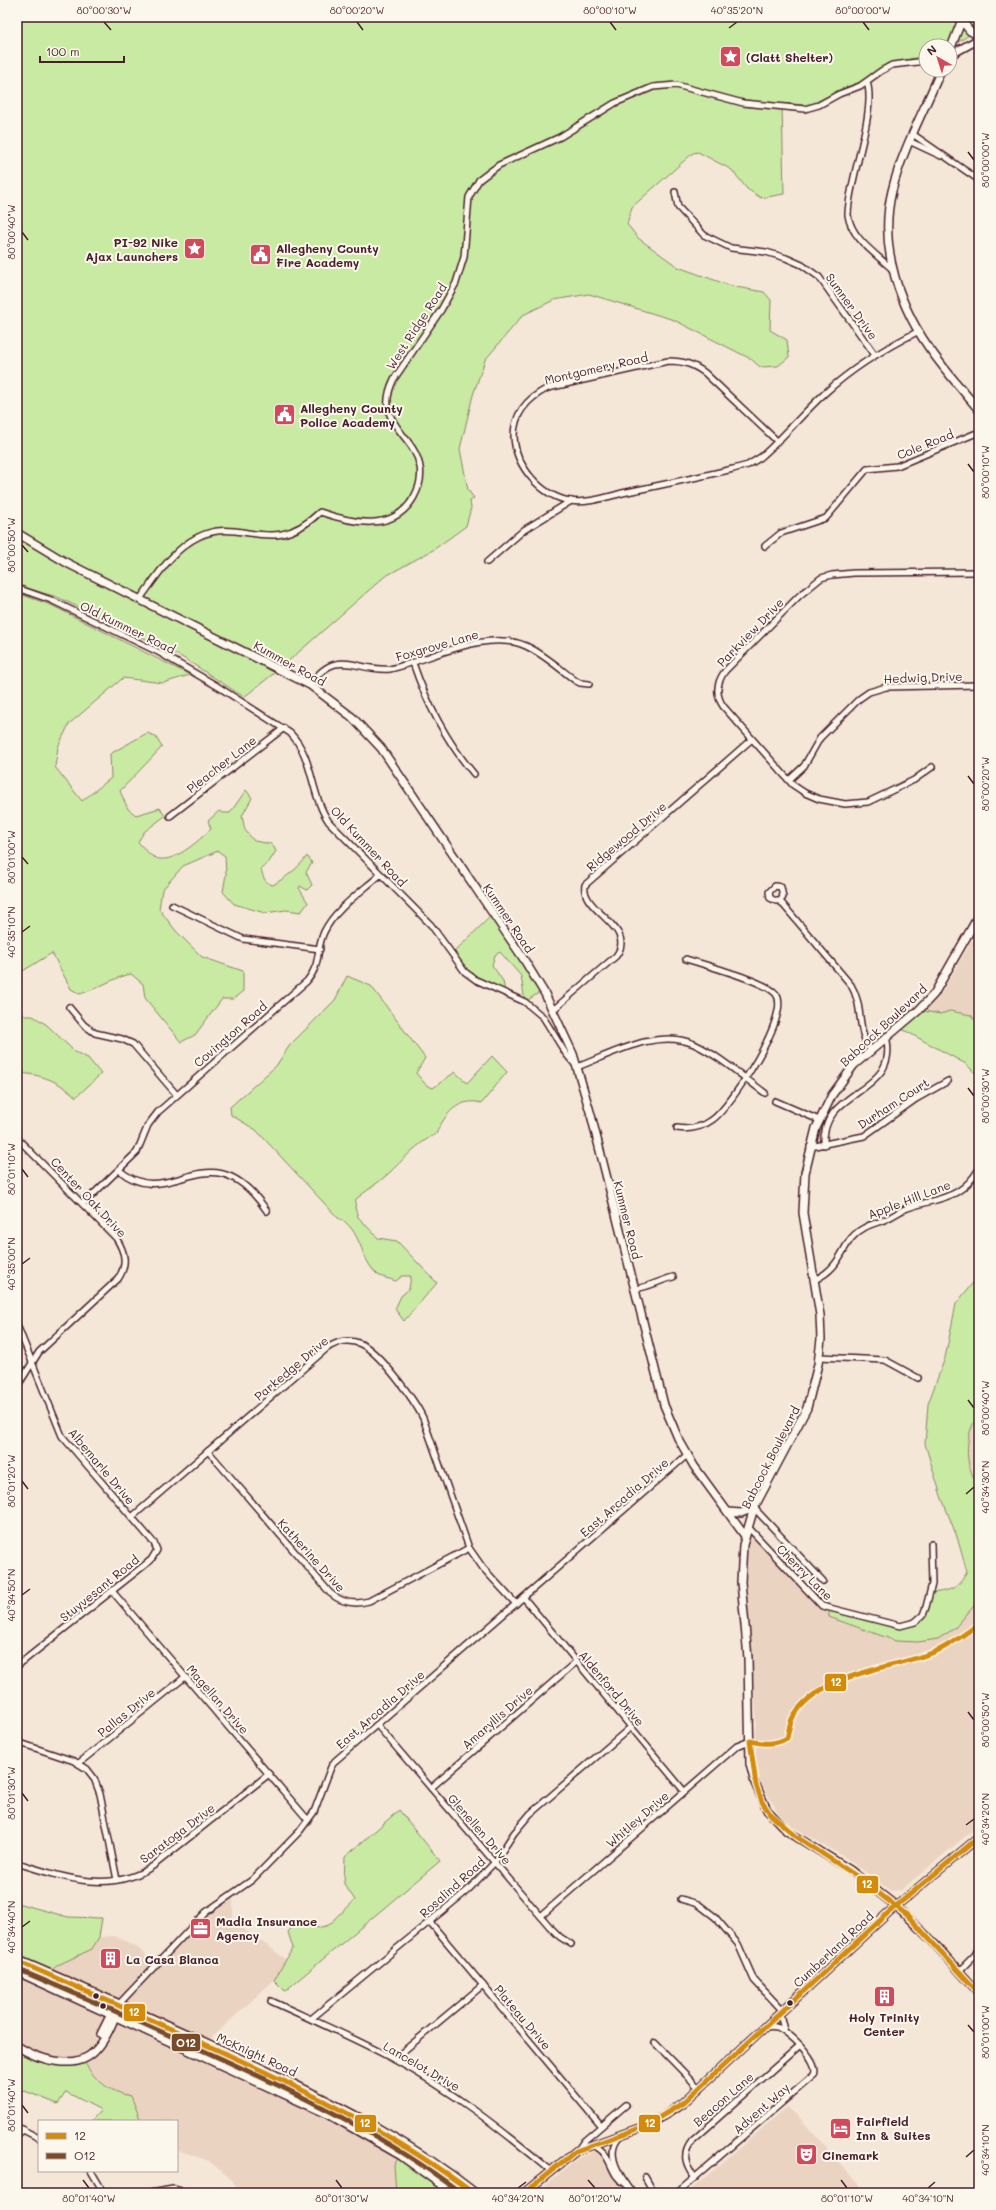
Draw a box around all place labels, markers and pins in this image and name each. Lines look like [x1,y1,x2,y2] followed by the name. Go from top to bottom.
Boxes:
[717,44,743,70] place icon: (Clatt Shelter)
[746,49,833,65] place label: (Clatt Shelter)
[85,234,178,264] place label: PI-92 Nike Ajax Launchers
[181,236,207,262] place icon: PI-92 Nike Ajax Launchers
[276,240,379,270] place label: Allegheny County Fire Academy
[247,242,273,268] public building icon: Allegheny County Fire Academy
[300,400,403,430] place label: Allegheny County Police Academy
[271,402,297,428] public building icon: Allegheny County Police Academy
[216,1913,317,1943] place label: Madia Insurance Agency
[188,1915,214,1941] office icon: Madia Insurance Agency
[98,1946,124,1972] building icon: La Casa Blanca
[126,1951,219,1967] place label: La Casa Blanca
[871,1983,897,2009] building icon: Holy Trinity Center
[91,1991,101,2001] unlabelled marker
[785,1998,795,2008] unlabelled marker
[98,2001,108,2011] unlabelled marker
[848,2009,920,2039] place label: Holy Trinity Center
[856,2113,931,2143] place label: Fairfield Inn & Suites
[828,2115,854,2141] hotel icon: Fairfield Inn & Suites
[794,2142,820,2168] theatre icon: Cinemark
[822,2147,879,2163] place label: Cinemark

